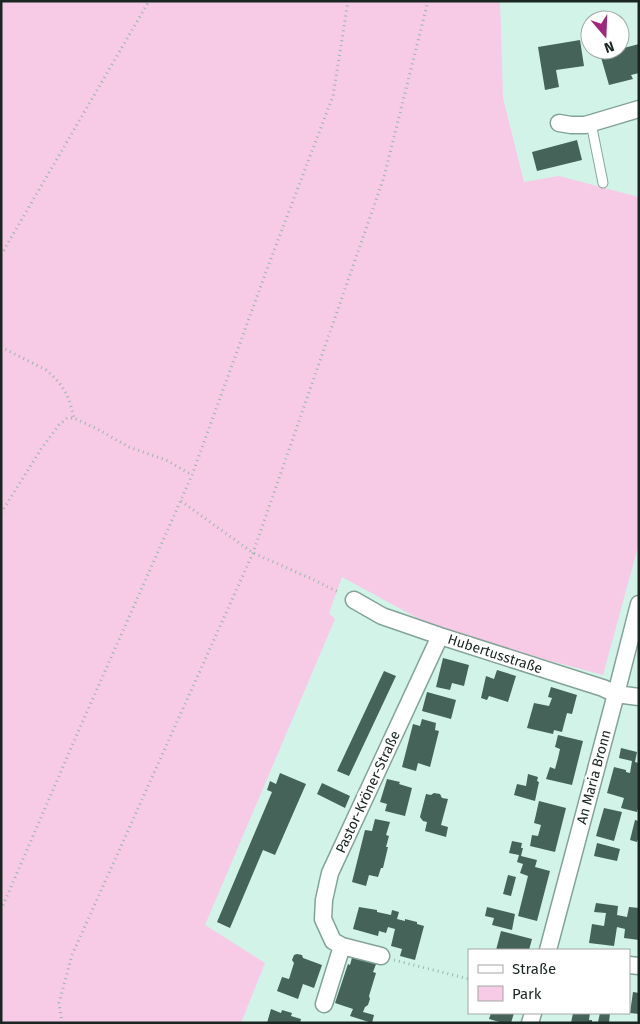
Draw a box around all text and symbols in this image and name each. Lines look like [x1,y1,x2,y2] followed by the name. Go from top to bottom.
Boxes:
[580,10,630,60] north arrow
[602,37,616,56] text: N
[445,631,545,677] street label: Hubertusstraße
[332,728,404,856] street label: Pastor-Kröner-Straße
[573,728,615,826] street label: An Maria Bronn
[468,949,630,1014] legend
[512,960,556,978] text: Straße
[512,985,542,1003] text: Park

